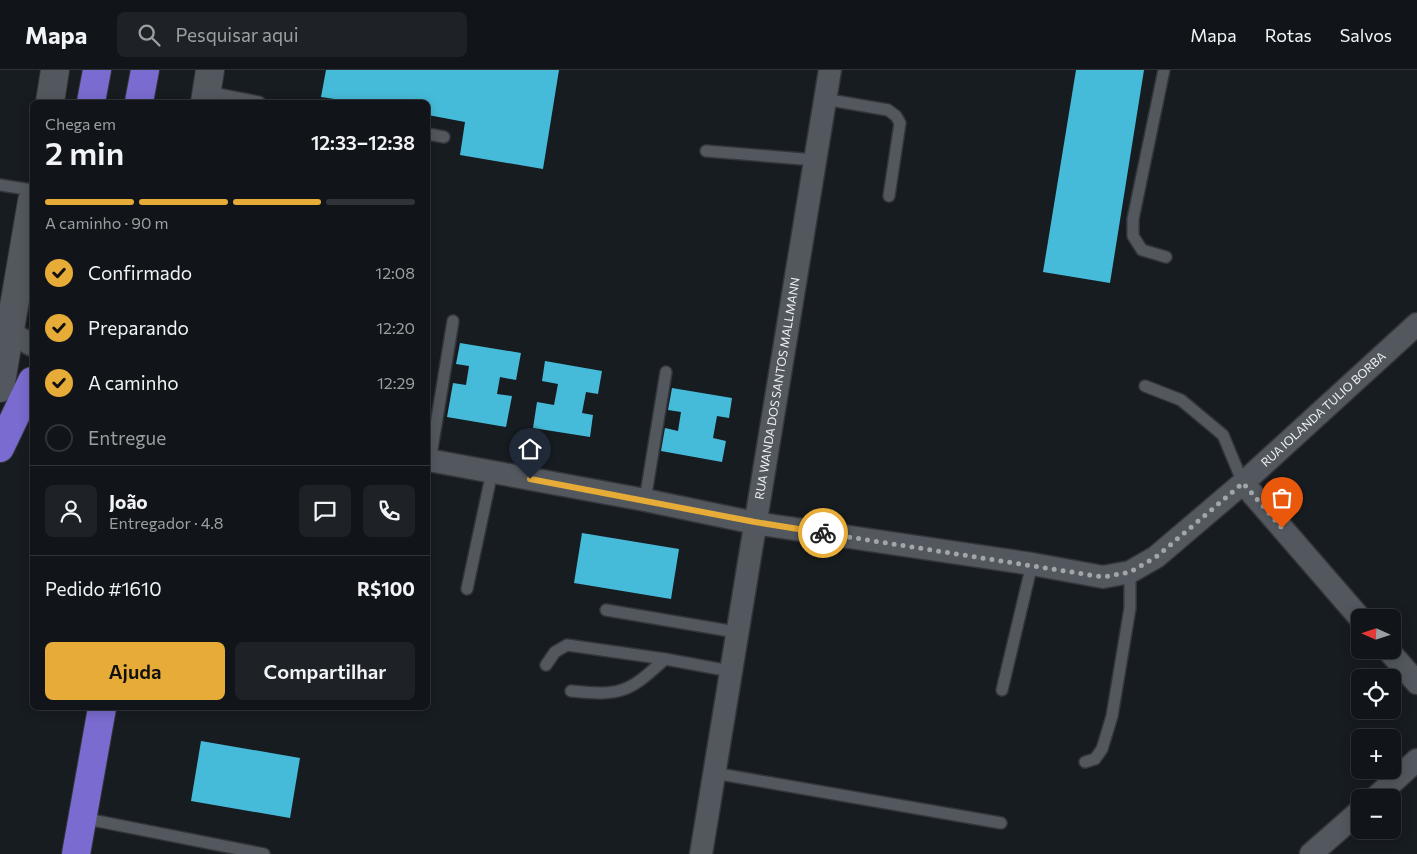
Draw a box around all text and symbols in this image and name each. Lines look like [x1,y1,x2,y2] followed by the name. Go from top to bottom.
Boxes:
[117,12,467,57] search box
[25,20,87,49] text: Mapa
[135,21,163,49] icon: search
[175,23,299,46] text: Pesquisar aqui
[1190,24,1237,46] text: Mapa
[1265,24,1312,46] text: Rotas
[1340,24,1392,46] text: Salvos
[45,114,116,133] text: Chega em
[311,131,415,154] text: 12:33–12:38
[45,132,124,172] text: 2 min
[45,213,168,232] text: A caminho · 90 m
[45,259,73,287] icon: check
[88,261,192,284] text: Confirmado
[375,263,415,282] text: 12:08
[751,276,802,500] street label: RUA WANDA DOS SANTOS MALLMANN
[45,314,73,342] icon: check
[88,316,189,339] text: Preparando
[376,318,415,337] text: 12:20
[1258,348,1388,469] street label: RUA IOLANDA TULIO BORBA
[45,369,73,397] icon: check
[88,371,179,394] text: A caminho
[377,373,415,392] text: 12:29
[88,426,166,449] text: Entregue
[509,428,551,479] pin
[516,435,544,463] icon: home
[1261,477,1303,528] pin
[1268,484,1296,512] icon: bag
[45,485,97,537] button: person
[299,485,351,537] button: chat
[363,485,415,537] button: phone
[109,490,148,513] text: João
[798,508,848,558] courier
[109,513,224,532] text: Entregador · 4.8
[809,519,837,547] icon: bike
[45,577,162,600] text: Pedido #1610
[357,577,415,600] text: R$100
[1351,609,1401,659] north arrow
[1351,609,1401,839] map controls
[45,642,225,700] button: Ajuda
[235,642,415,700] button: Compartilhar
[1351,669,1401,719] button: locate
[1351,729,1401,779] button: +
[1351,789,1401,839] button: −

